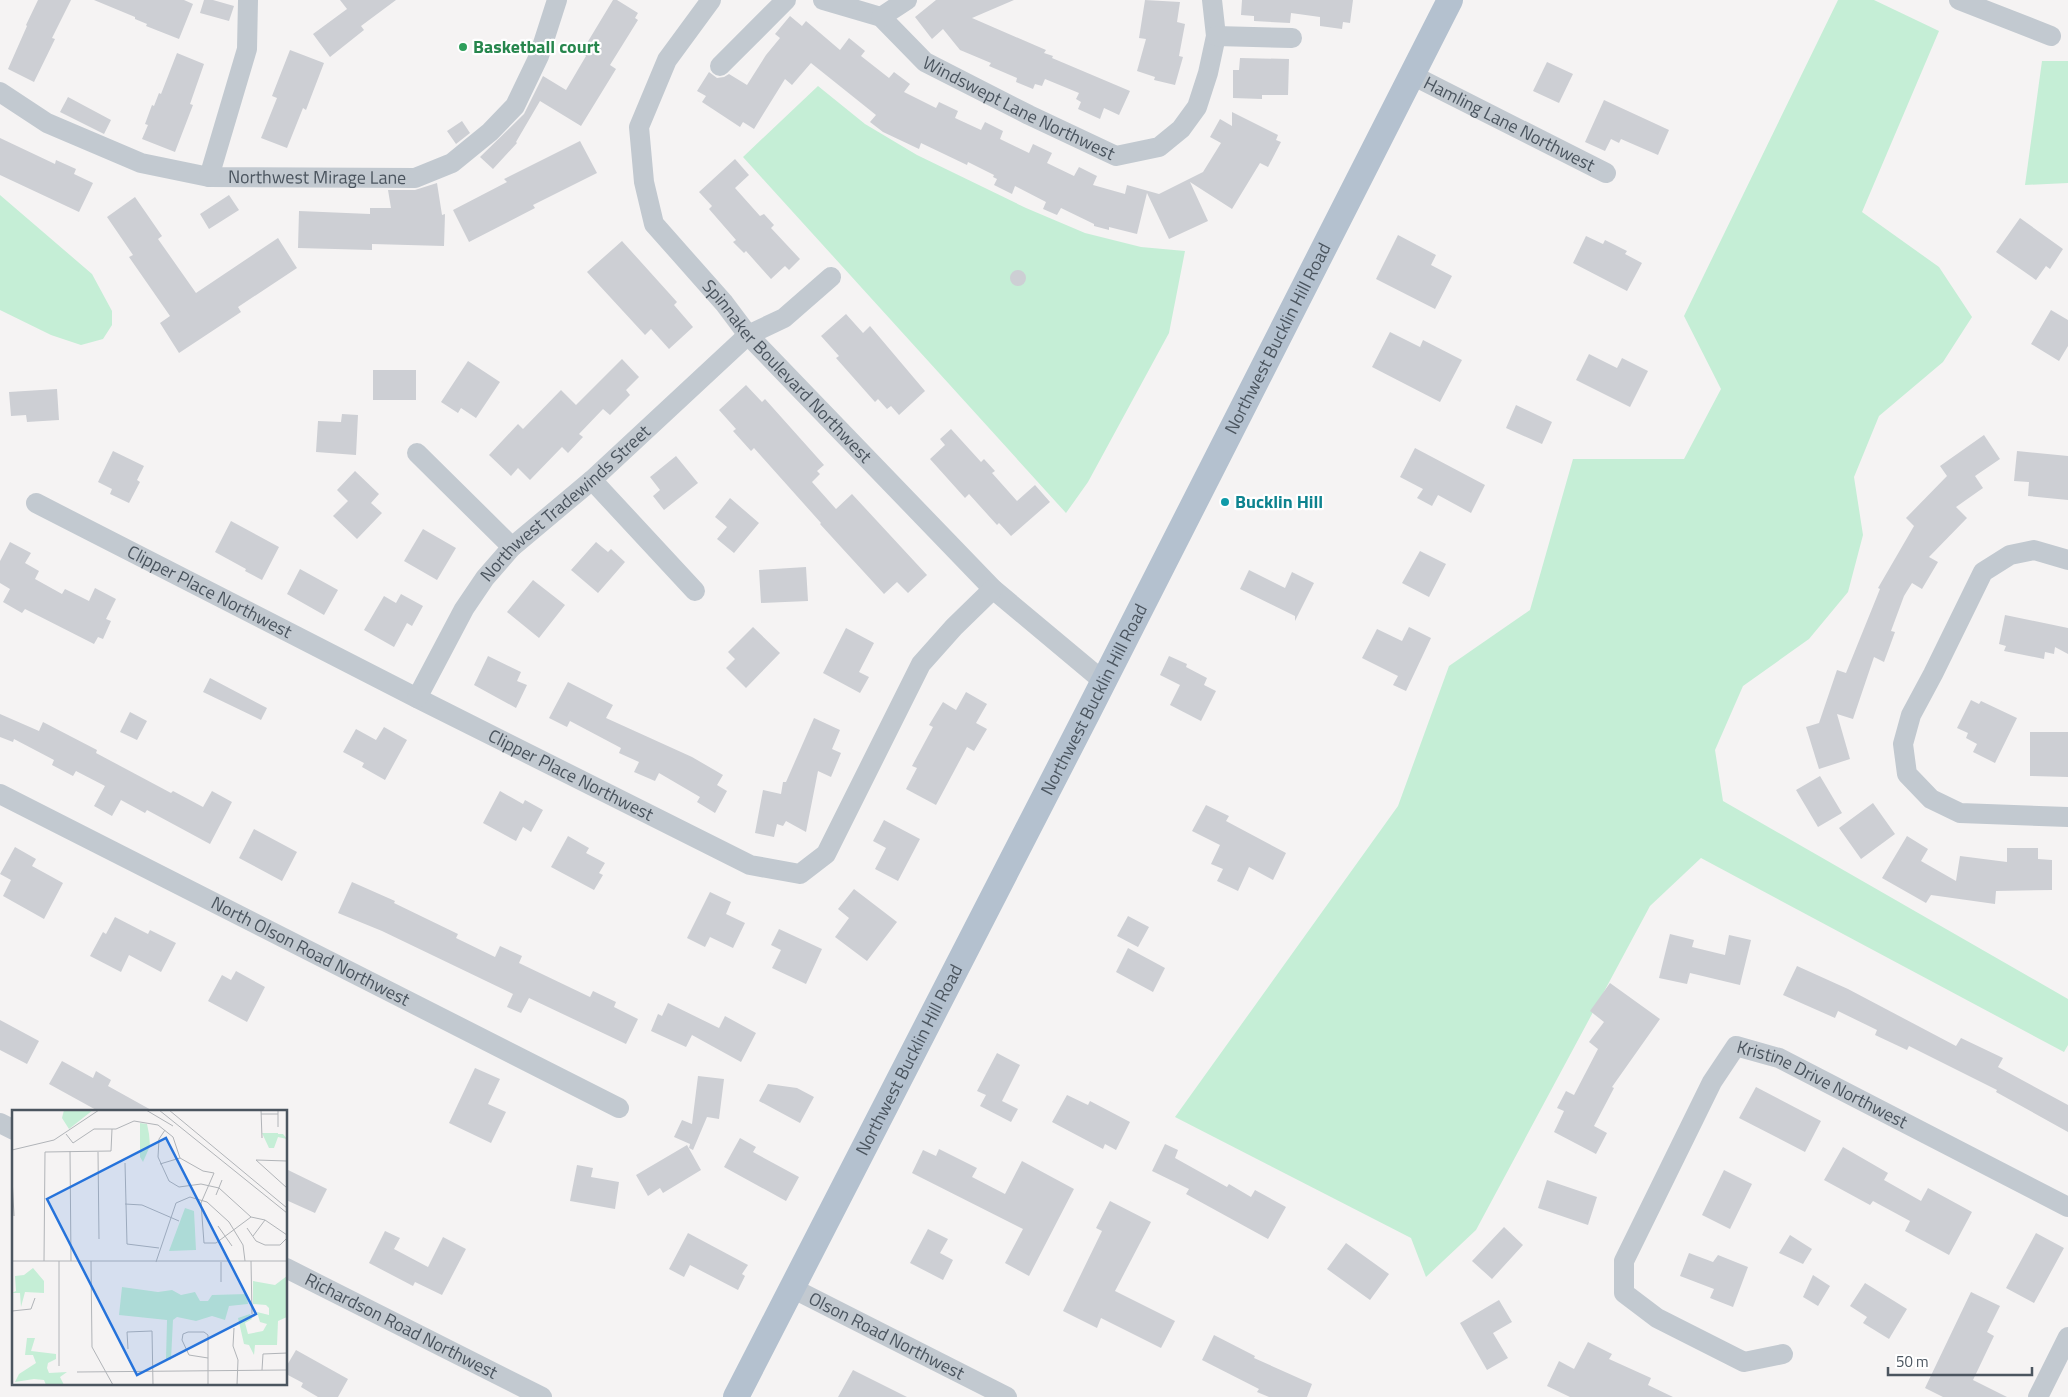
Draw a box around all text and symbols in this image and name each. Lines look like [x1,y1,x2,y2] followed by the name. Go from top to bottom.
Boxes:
[473,33,600,60] place label: Basketball court
[457,41,469,53] marker: Basketball court
[918,49,1120,167] street label: Windswept Lane Northwest
[1419,69,1600,179] street label: Hamling Lane Northwest
[228,163,406,191] street label: Northwest Mirage Lane
[1217,238,1337,439] street label: Northwest Bucklin Hill Road
[696,273,879,469] street label: Spinnaker Boulevard Northwest
[474,418,657,588] street label: Northwest Tradewinds Street
[1235,488,1323,515] place label: Bucklin Hill
[1219,496,1231,508] marker: Bucklin Hill
[123,538,298,645] street label: Clipper Place Northwest
[1034,599,1154,800] street label: Northwest Bucklin Hill Road
[484,722,659,828] street label: Clipper Place Northwest
[207,889,415,1013] street label: North Olson Road Northwest
[848,959,969,1160] street label: Northwest Bucklin Hill Road
[1734,1033,1913,1135] street label: Kristine Drive Northwest
[12,1110,288,1384] inset map
[300,1266,503,1386] street label: Richardson Road Northwest
[804,1285,970,1387] street label: Olson Road Northwest
[1888,1344,2032,1376] scale bar
[1896,1350,1929,1373] text: 50 m

